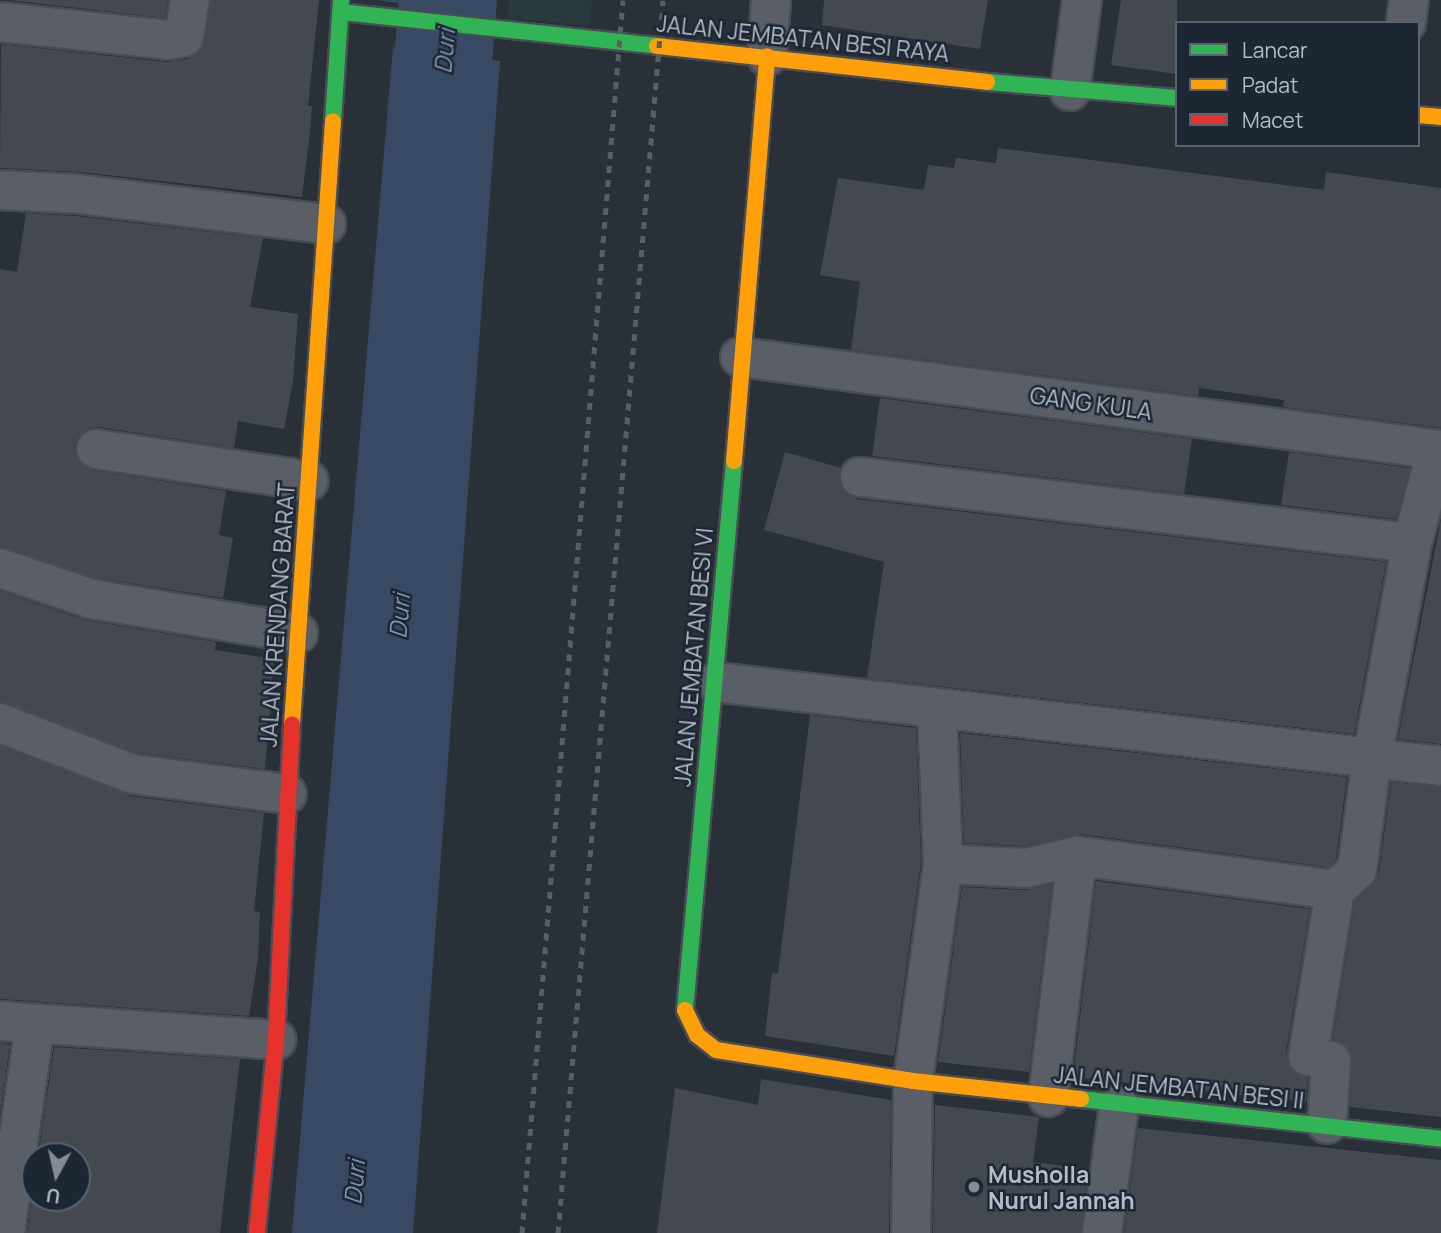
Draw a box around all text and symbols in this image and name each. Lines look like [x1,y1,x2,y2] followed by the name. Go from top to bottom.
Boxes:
[655,9,951,67] street label: JALAN JEMBATAN BESI RAYA
[1175,21,1420,147] legend
[428,28,460,74] water label: Duri
[1242,36,1308,64] text: Lancar
[1242,71,1298,99] text: Padat
[1242,106,1303,134] text: Macet
[1028,381,1154,425] street label: GANG KULA
[254,482,300,748] street label: JALAN KRENDANG BARAT
[668,526,718,788] street label: JALAN JEMBATAN BESI VI
[383,593,415,639] water label: Duri
[1053,1060,1305,1114] street label: JALAN JEMBATAN BESI II
[21,1142,91,1212] north arrow
[338,1159,370,1205] water label: Duri
[988,1160,1135,1214] place label: Musholla Nurul Jannah
[966,1179,982,1195] marker: Musholla Nurul Jannah
[45,1182,62,1210] text: U

